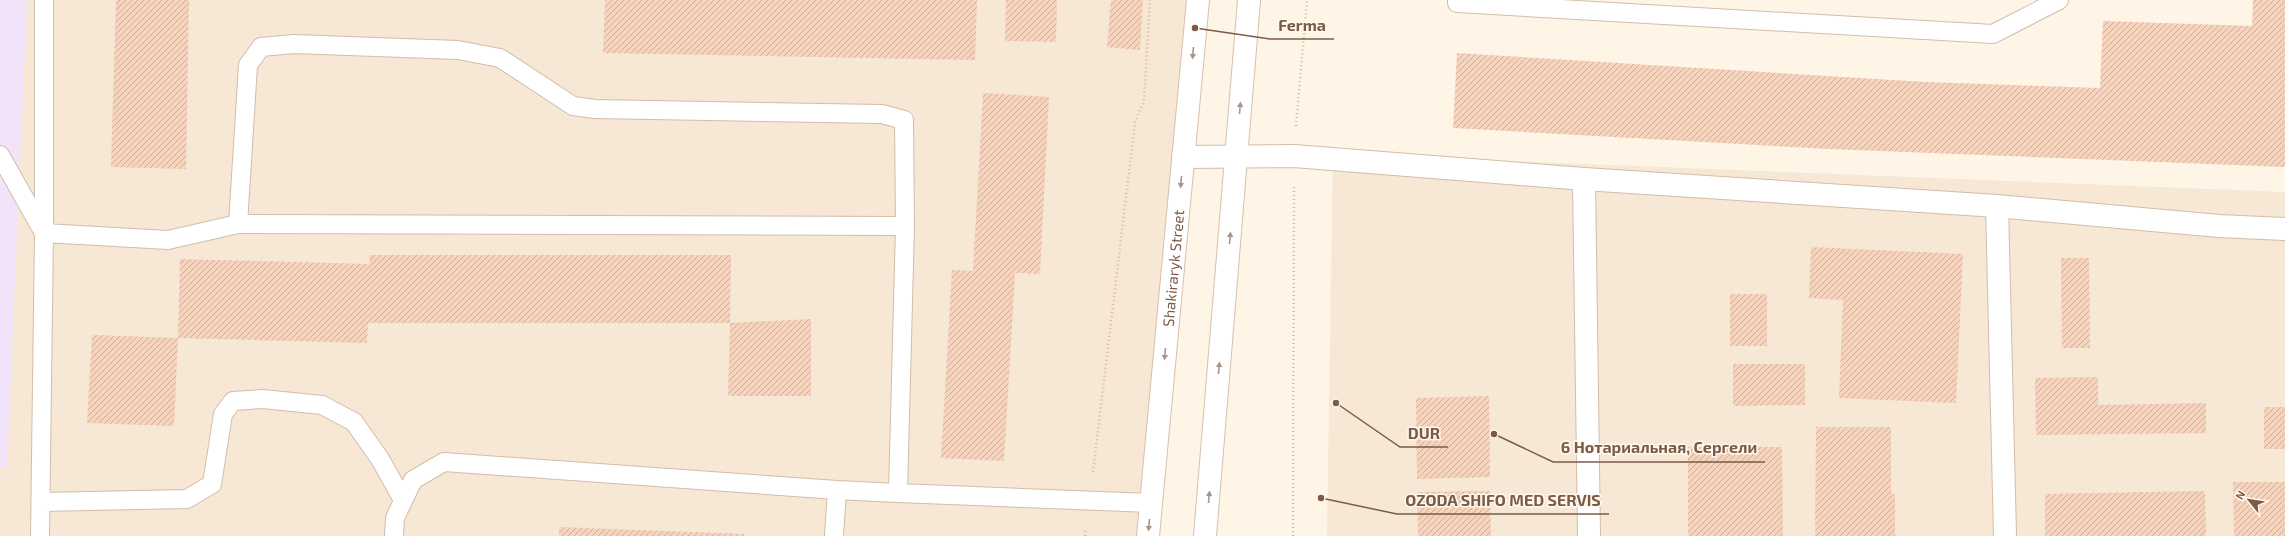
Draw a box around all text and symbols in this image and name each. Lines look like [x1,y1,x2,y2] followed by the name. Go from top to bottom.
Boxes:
[1270,11,1334,39] callout: Ferma
[1278,15,1326,34] text: Ferma
[1190,47,1196,59] one-way arrow
[1237,102,1244,114] one-way arrow
[1178,176,1184,188] one-way arrow
[1159,209,1187,328] street label: Shakiraryk Street
[1226,232,1233,244] one-way arrow
[1162,347,1169,360] one-way arrow
[1216,362,1223,374] one-way arrow
[1400,419,1448,447] callout: DUR
[1408,423,1440,442] text: DUR
[1553,434,1765,462] callout: 6 Нотариальная, Сергели
[1561,437,1757,456] text: 6 Нотариальная, Сергели
[2229,480,2269,520] north arrow
[1397,486,1609,514] callout: OZODA SHIFO MED SERVIS
[2232,488,2248,501] text: N
[1405,490,1601,509] text: OZODA SHIFO MED SERVIS
[1205,491,1212,503] one-way arrow
[1146,519,1153,531] one-way arrow

